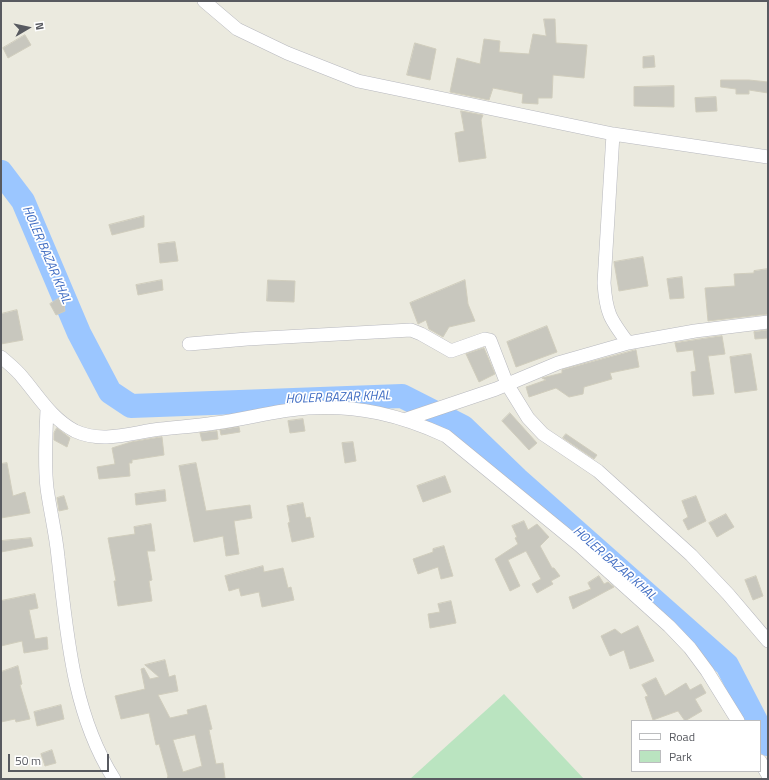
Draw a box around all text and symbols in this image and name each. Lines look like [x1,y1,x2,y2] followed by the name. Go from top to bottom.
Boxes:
[8,8,48,48] north arrow
[31,21,48,31] text: N
[18,204,74,306] water label: HOLER BAZAR KHAL
[285,388,391,408] water label: HOLER BAZAR KHAL
[569,524,659,604] water label: HOLER BAZAR KHAL
[631,720,761,772] legend
[669,727,695,746] text: Road
[10,746,111,772] scale bar
[669,747,692,766] text: Park
[15,751,41,770] text: 50 m

